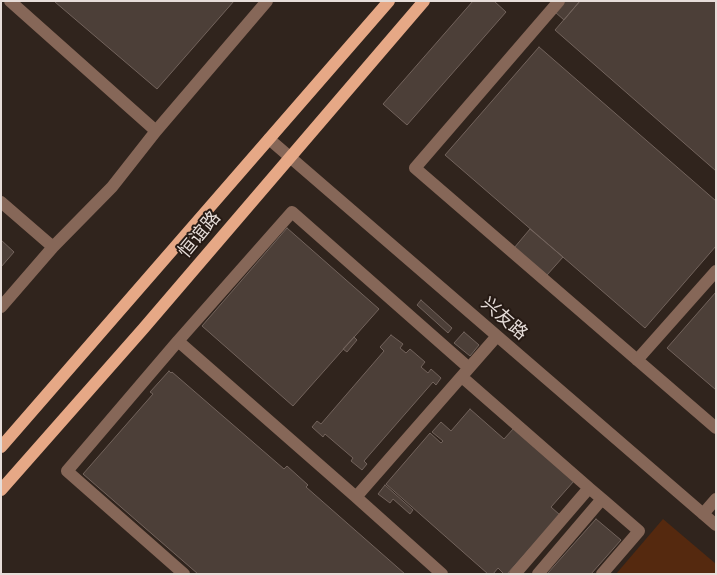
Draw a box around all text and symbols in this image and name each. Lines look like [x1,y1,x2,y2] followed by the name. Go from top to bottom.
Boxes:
[174,207,226,263] street label: 恒谊路
[477,293,531,345] street label: 兴友路

